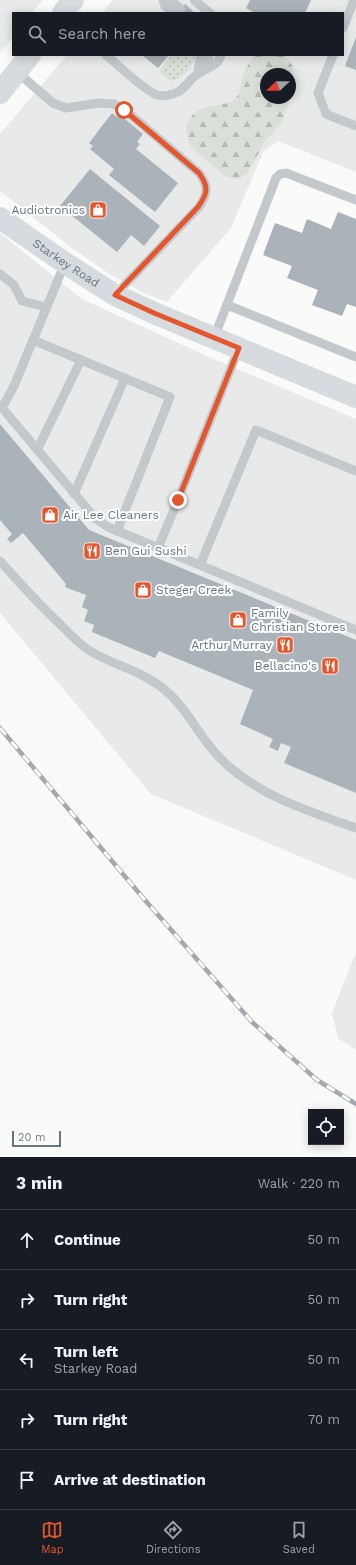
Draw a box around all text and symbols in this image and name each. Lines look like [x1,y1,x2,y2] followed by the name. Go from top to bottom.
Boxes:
[12,12,344,56] search box
[26,23,48,45] icon: search
[58,25,146,43] text: Search here
[260,68,296,104] north arrow
[115,101,133,119] route start
[88,200,108,220] shop icon: Audiotronics
[11,203,85,217] place label: Audiotronics
[30,236,102,290] street label: Starkey Road
[169,491,187,509] route end
[40,505,60,525] shop icon: Air Lee Cleaners
[63,508,159,522] place label: Air Lee Cleaners
[82,541,102,561] restaurant icon: Ben Gui Sushi
[105,544,187,558] place label: Ben Gui Sushi
[133,580,153,600] shop icon: Steger Creek
[156,583,231,597] place label: Steger Creek
[251,606,345,634] place label: Family Christian Stores
[228,610,248,630] shop icon: Family Christian Stores
[275,635,295,655] restaurant icon: Arthur Murray
[191,638,273,652] place label: Arthur Murray
[320,656,340,676] restaurant icon: Bellacino's
[255,659,317,673] place label: Bellacino's
[308,1109,344,1145] map controls
[308,1109,344,1145] button: locate
[12,1129,61,1148] scale bar
[18,1131,46,1144] text: 20 m
[16,1173,62,1193] text: 3 min
[258,1176,340,1191] text: Walk · 220 m
[16,1229,38,1251] icon: ahead
[54,1231,121,1249] text: Continue
[308,1232,340,1247] text: 50 m
[16,1289,38,1311] icon: right
[54,1291,127,1309] text: Turn right
[308,1292,340,1307] text: 50 m
[54,1343,118,1361] text: Turn left
[16,1349,38,1371] icon: left
[308,1352,340,1367] text: 50 m
[54,1361,137,1376] text: Starkey Road
[16,1409,38,1431] icon: right
[54,1411,127,1429] text: Turn right
[308,1412,340,1427] text: 70 m
[16,1469,38,1491] icon: arrive
[54,1471,206,1489] text: Arrive at destination
[41,1519,64,1556] tab: Map
[146,1519,200,1556] tab: Directions
[283,1519,315,1556] tab: Saved

